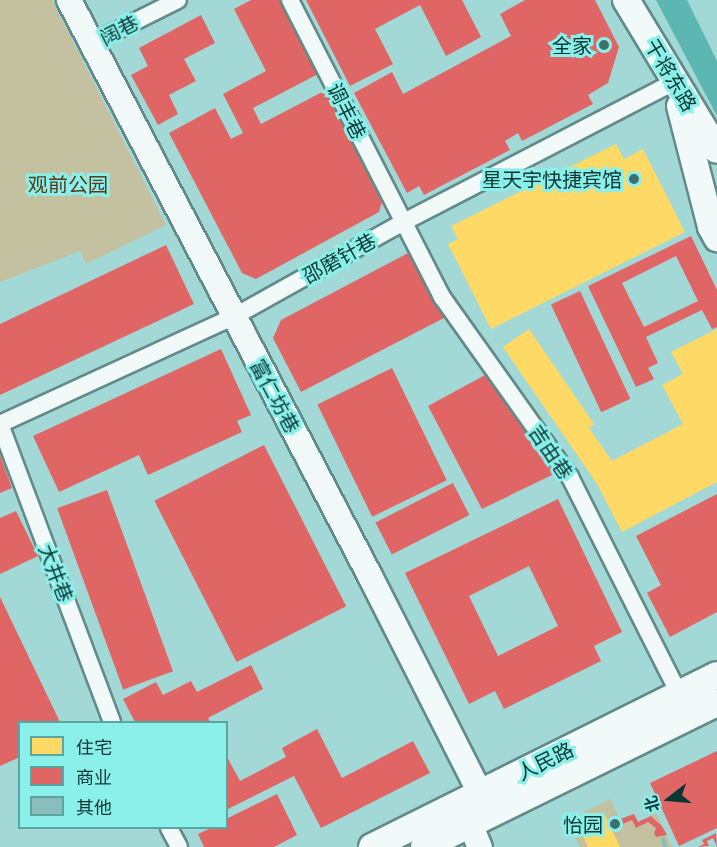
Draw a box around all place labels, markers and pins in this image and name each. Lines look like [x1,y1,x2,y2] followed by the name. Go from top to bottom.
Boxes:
[552,33,592,57] place label: 全家
[597,38,611,52] marker: 全家
[482,167,622,191] place label: 星天宇快捷宾馆
[627,172,641,186] marker: 星天宇快捷宾馆
[563,812,603,836] place label: 怡园
[608,817,622,831] marker: 怡园

